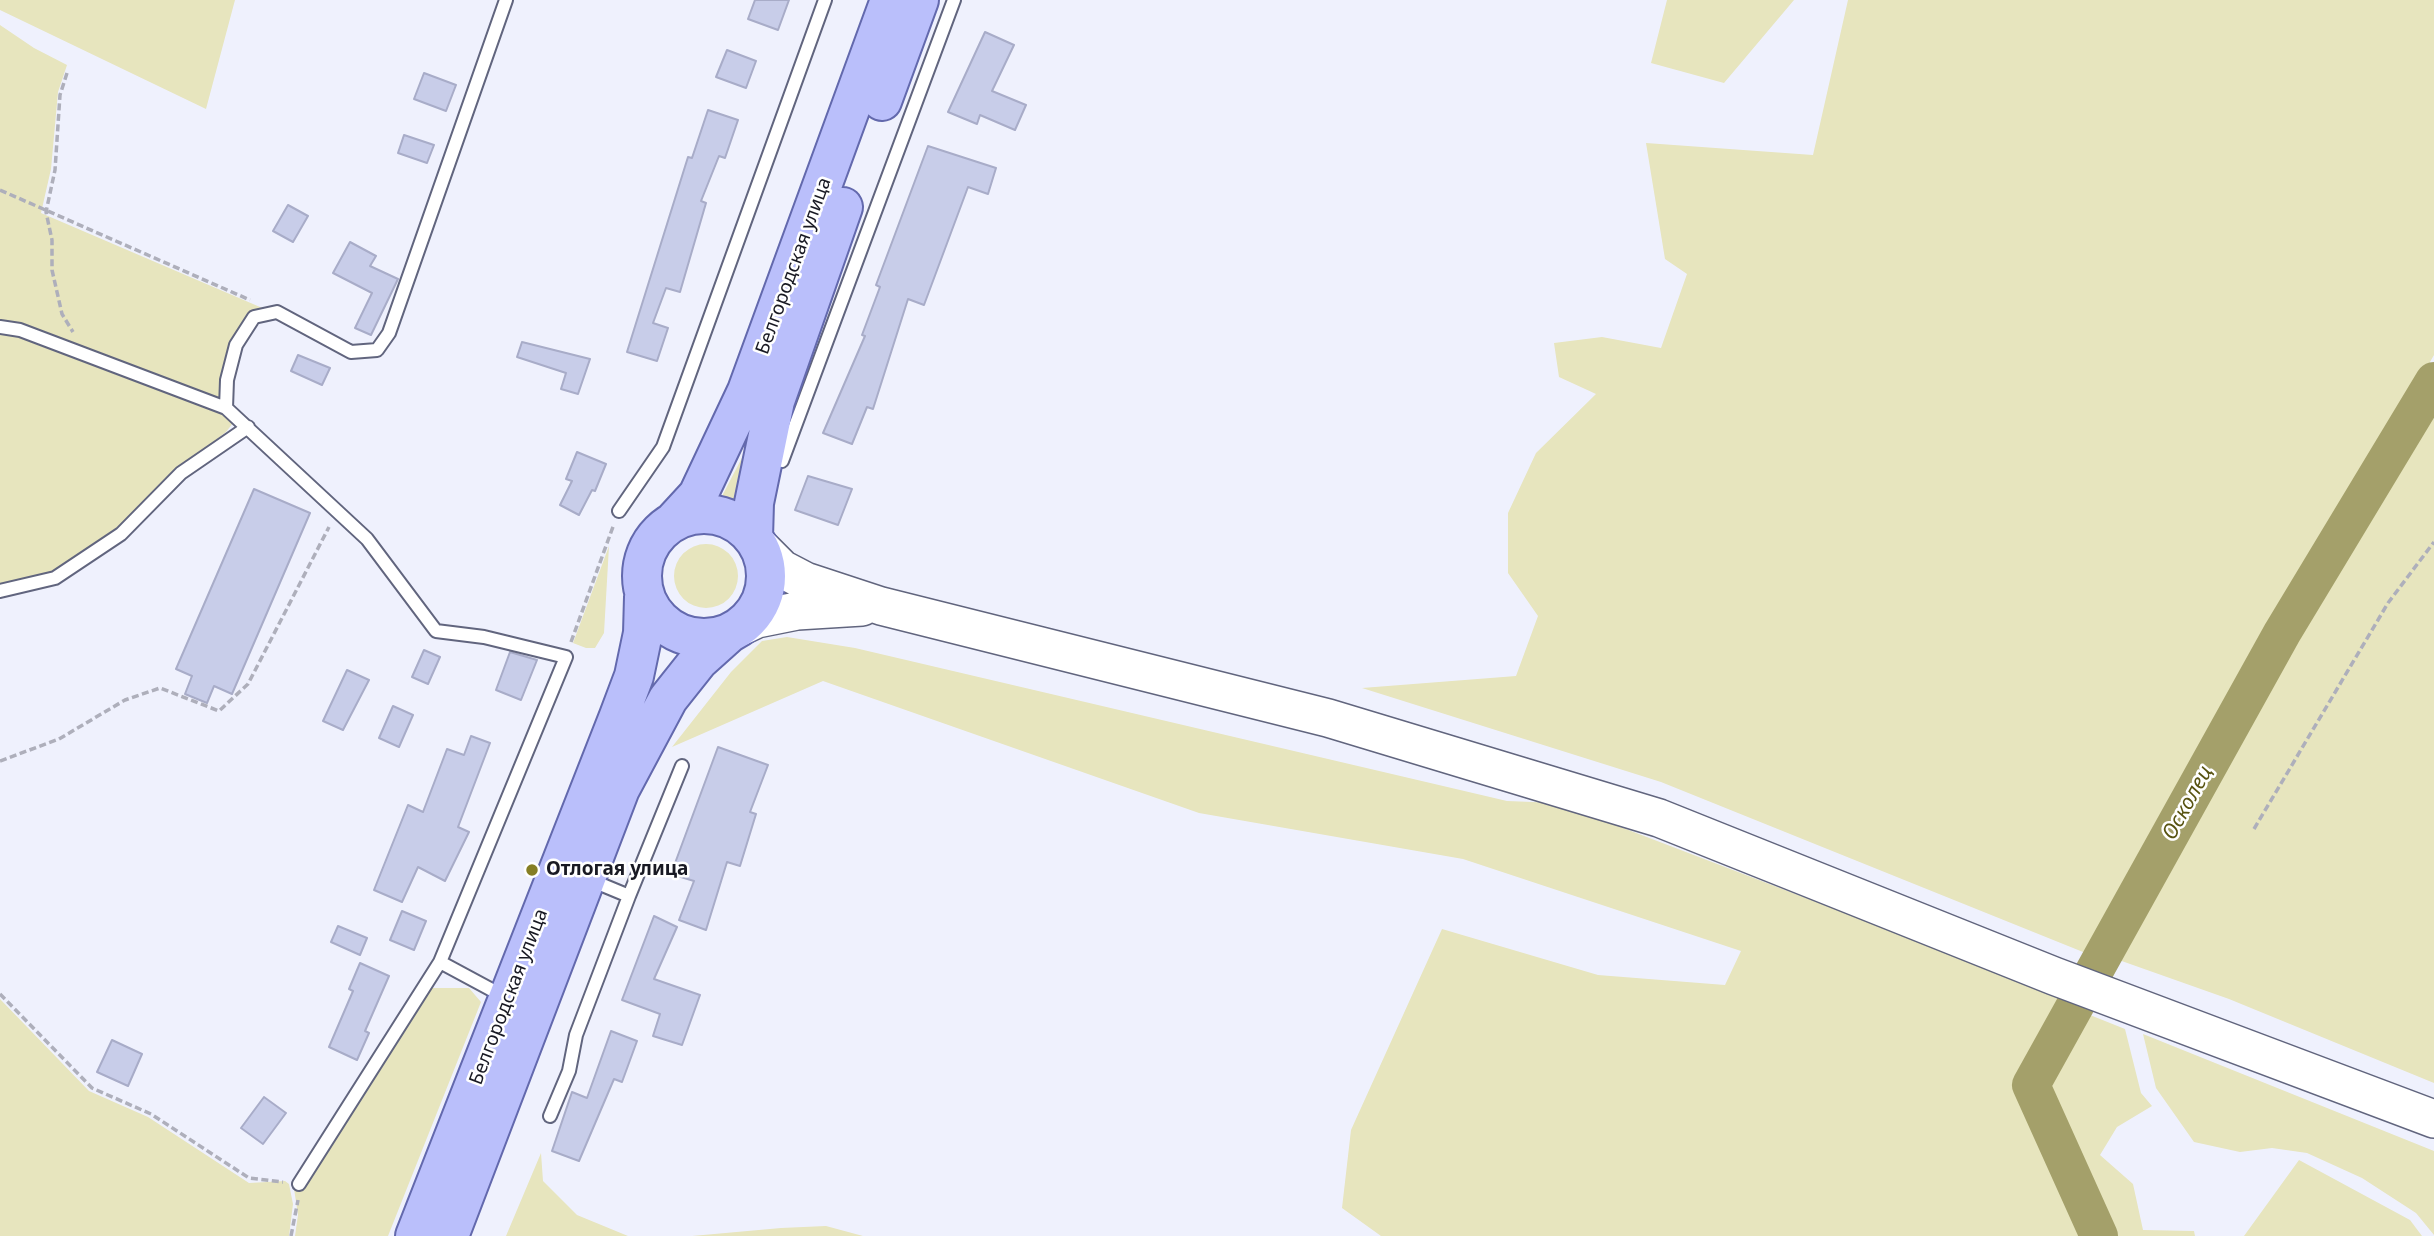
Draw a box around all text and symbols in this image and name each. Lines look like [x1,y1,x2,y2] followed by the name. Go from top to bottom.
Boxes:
[751,175,837,357] street label: Белгородская улица
[2157,762,2219,844] water label: Осколец
[546,859,688,881] place label: Отлогая улица
[524,862,540,878] marker: Отлогая улица
[465,906,553,1088] street label: Белгородская улица

